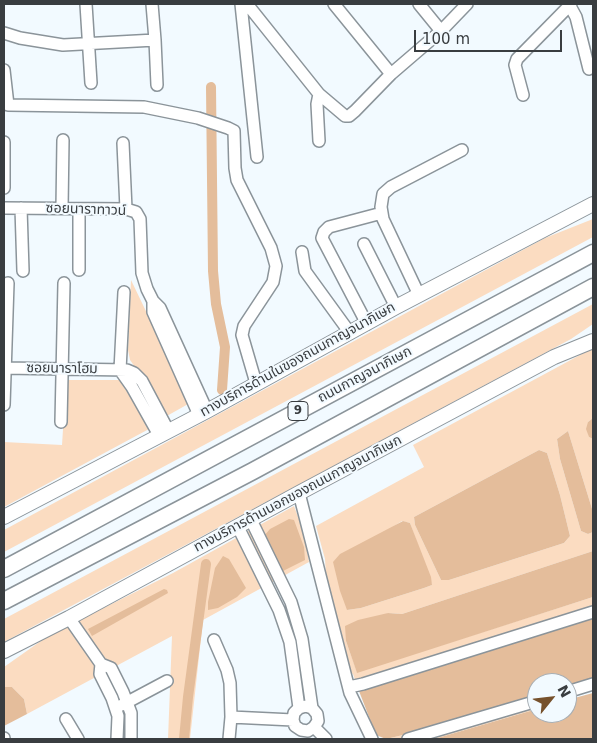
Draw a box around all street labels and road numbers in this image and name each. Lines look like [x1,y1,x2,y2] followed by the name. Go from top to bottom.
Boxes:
[45,200,127,220] street label: ซอยนาราทาวน์
[198,299,398,421] street label: ทางบริการด้านในของถนนกาญจนาภิเษก
[315,343,415,407] street label: ถนนกาญจนาภิเษก
[26,360,98,378] street label: ซอยนาราโฮม
[288,402,308,421] road number: 9
[191,432,405,556] street label: ทางบริการด้านนอกของถนนกาญจนาภิเษก

